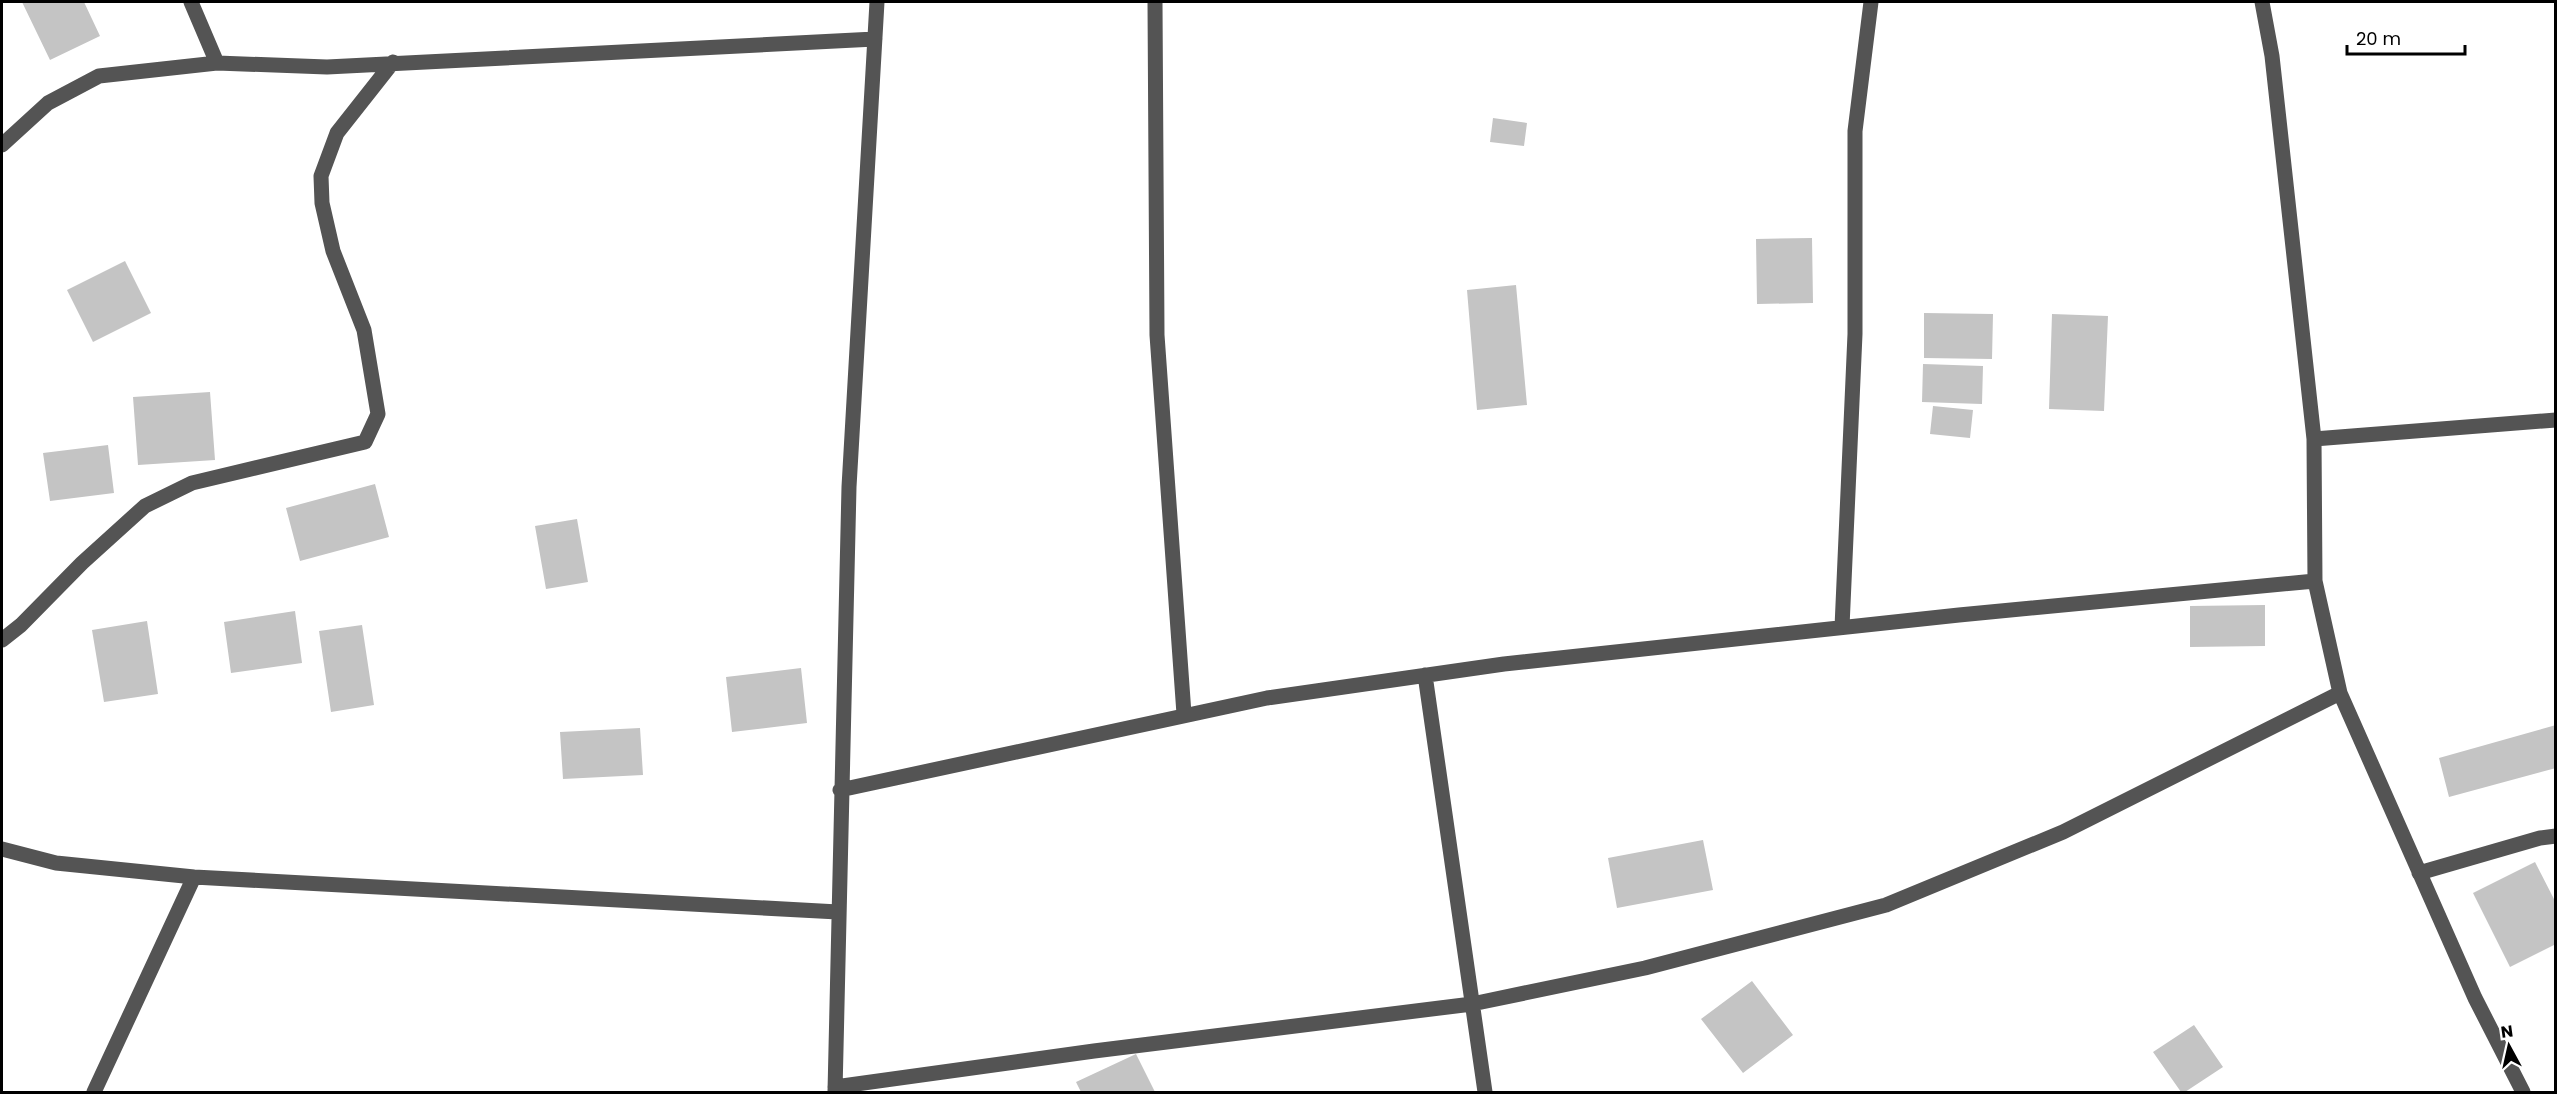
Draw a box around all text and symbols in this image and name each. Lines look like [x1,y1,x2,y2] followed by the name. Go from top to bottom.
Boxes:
[2347,18,2466,56] scale bar
[2356,26,2401,51] text: 20 m
[2479,1016,2539,1076] north arrow
[2499,1019,2515,1044] text: N

